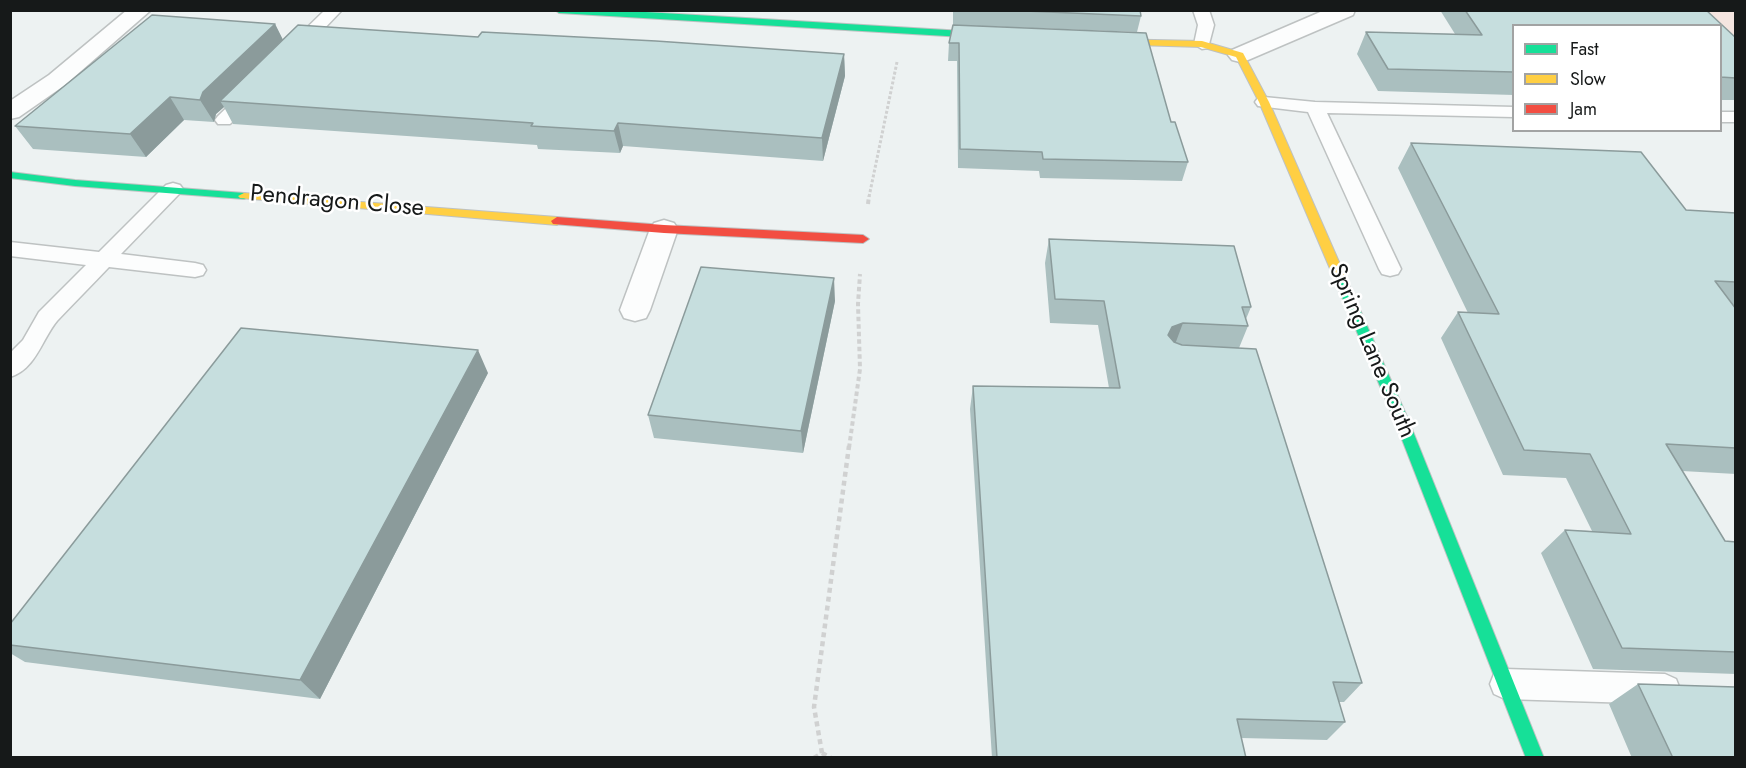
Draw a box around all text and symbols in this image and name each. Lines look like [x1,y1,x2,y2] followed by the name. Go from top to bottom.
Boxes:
[1512,24,1722,132] legend
[1570,36,1599,62] text: Fast
[1570,66,1606,92] text: Slow
[1570,96,1597,122] text: Jam
[249,180,425,224] street label: Pendragon Close
[1321,260,1421,442] street label: Spring Lane South

